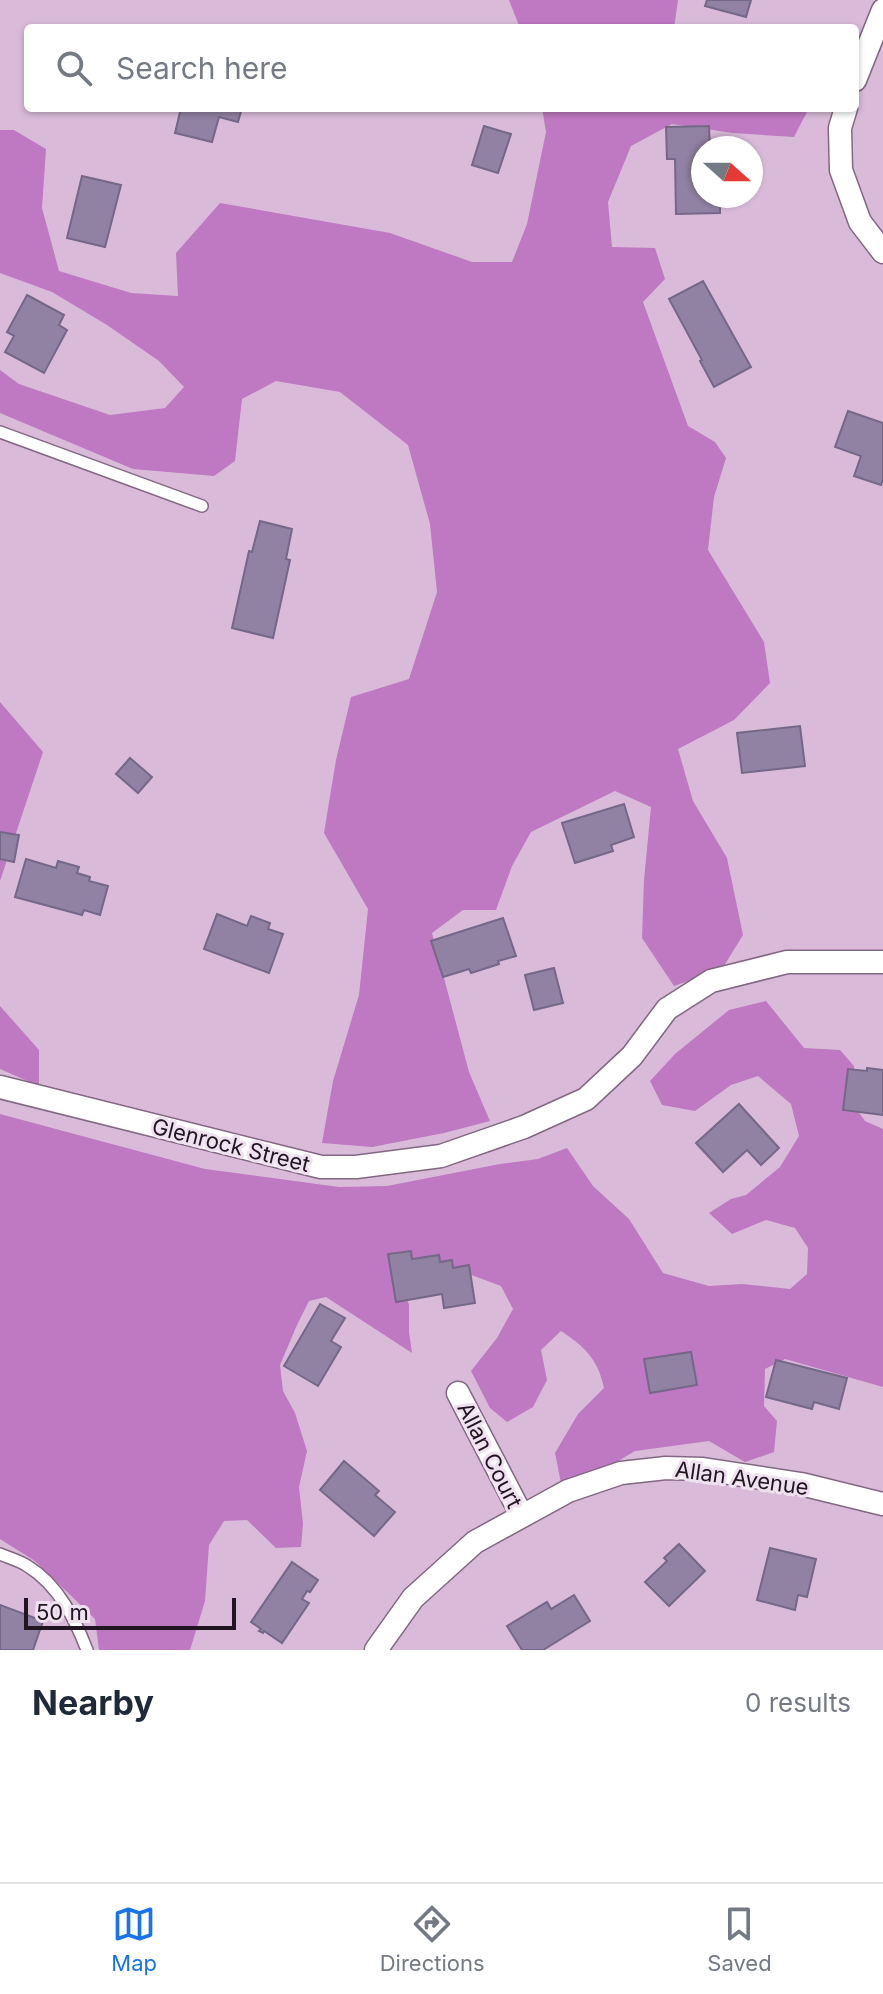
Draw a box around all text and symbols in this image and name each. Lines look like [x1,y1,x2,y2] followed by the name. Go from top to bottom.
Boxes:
[24,24,859,112] search box
[52,46,96,90] icon: search
[116,50,288,86] text: Search here
[691,136,763,208] north arrow
[149,1113,313,1177] street label: Glenrock Street
[452,1398,528,1512] street label: Allan Court
[674,1456,810,1500] street label: Allan Avenue
[24,1594,236,1630] scale bar
[36,1599,89,1625] text: 50 m
[32,1682,154,1723] text: Nearby
[745,1687,851,1718] text: 0 results
[111,1902,157,1976] tab: Map
[380,1902,485,1976] tab: Directions
[707,1902,772,1976] tab: Saved

